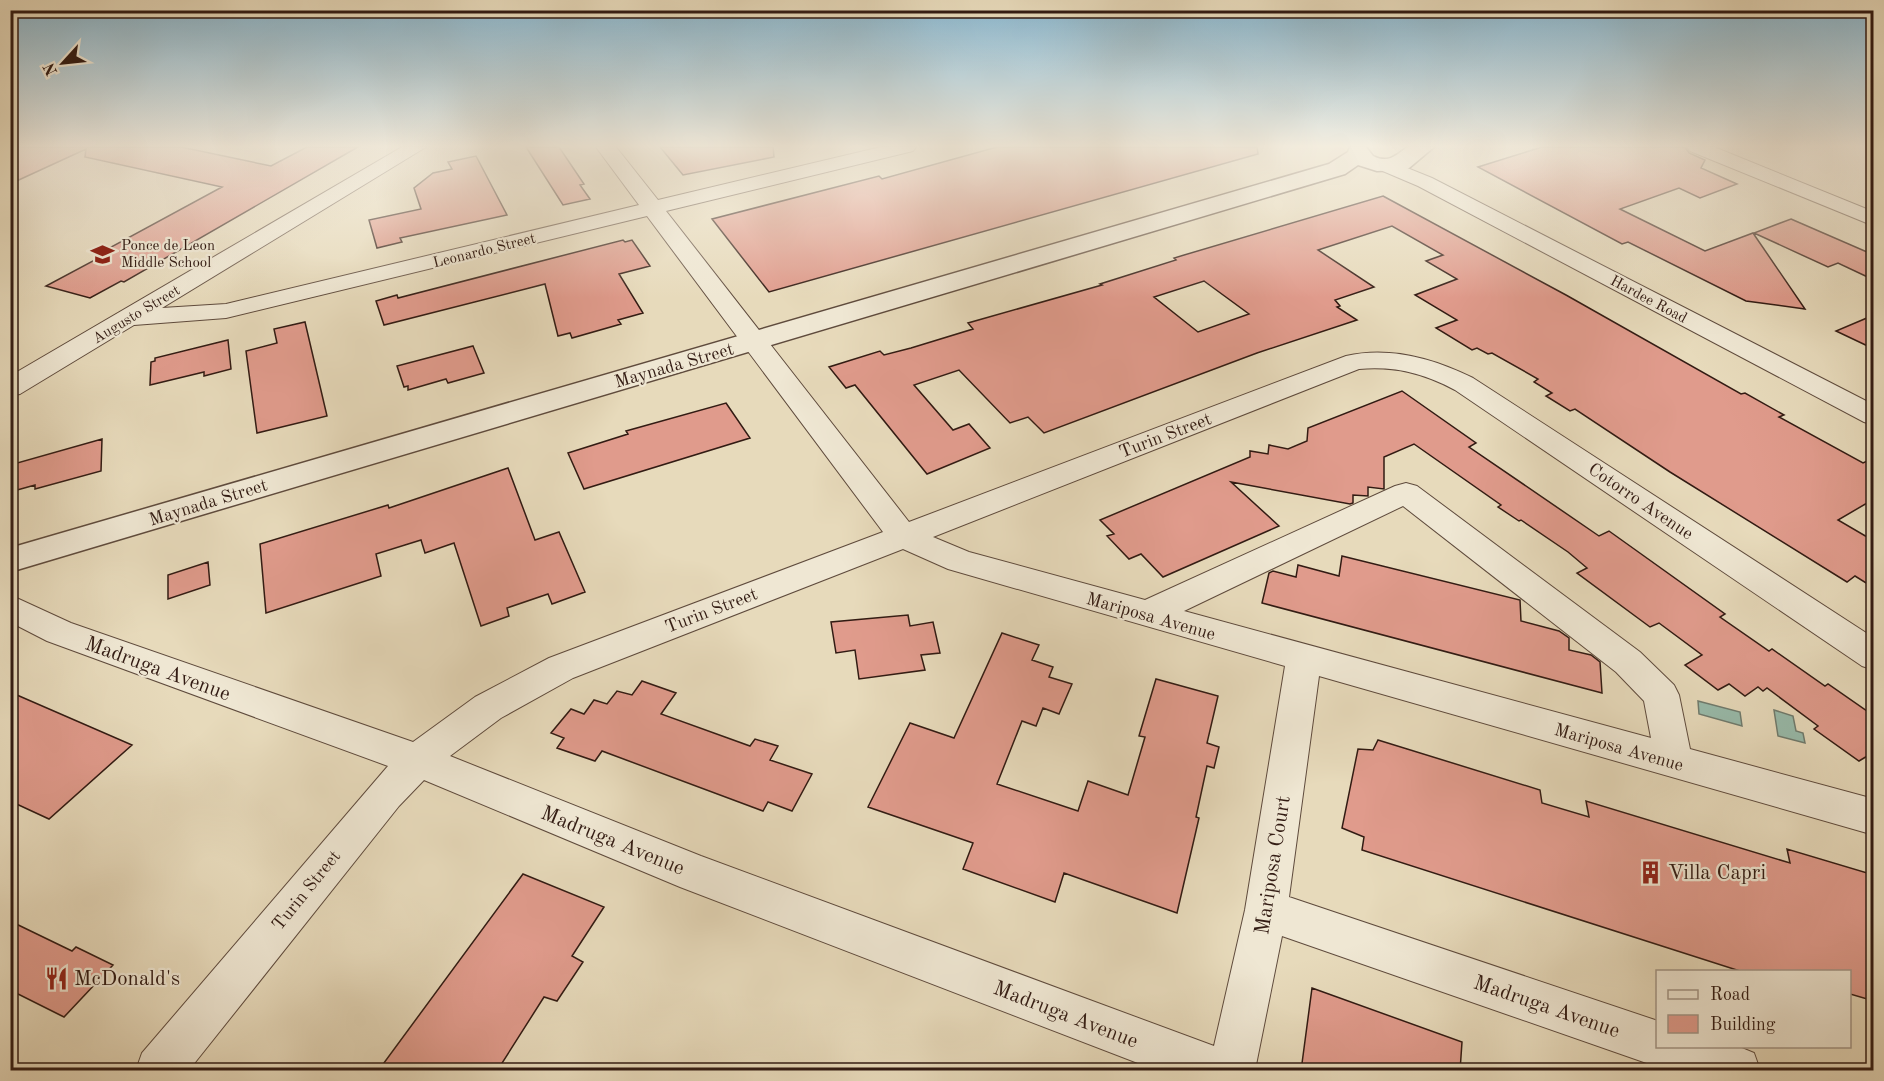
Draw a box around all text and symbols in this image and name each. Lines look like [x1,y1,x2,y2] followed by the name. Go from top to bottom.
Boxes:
[33,33,93,93] north arrow
[41,59,61,78] text: N
[431,231,537,271] street label: Leonardo Street
[121,239,215,271] place label: Ponce de Leon Middle School
[90,241,116,267] school or university icon: Ponce de Leon Middle School
[1607,274,1689,327] street label: Hardee Road
[91,283,183,347] street label: Augusto Street
[613,340,736,392] street label: Maynada Street
[1117,410,1214,462] street label: Turin Street
[1585,460,1696,543] street label: Cotorro Avenue
[147,476,270,530] street label: Maynada Street
[663,585,760,637] street label: Turin Street
[1084,590,1217,644] street label: Mariposa Avenue
[82,633,233,705] street label: Madruga Avenue
[1552,721,1685,775] street label: Mariposa Avenue
[1252,794,1295,936] street label: Mariposa Court
[538,803,687,880] street label: Madruga Avenue
[269,847,344,934] street label: Turin Street
[1637,859,1663,885] building icon: Villa Capri
[1668,863,1766,884] place label: Villa Capri
[43,965,69,991] restaurant icon: McDonald's
[74,969,180,990] place label: McDonald's
[1656,970,1851,1048] legend
[1471,973,1622,1042] street label: Madruga Avenue
[990,978,1141,1053] street label: Madruga Avenue
[1710,986,1750,1004] text: Road
[1710,1016,1776,1034] text: Building

